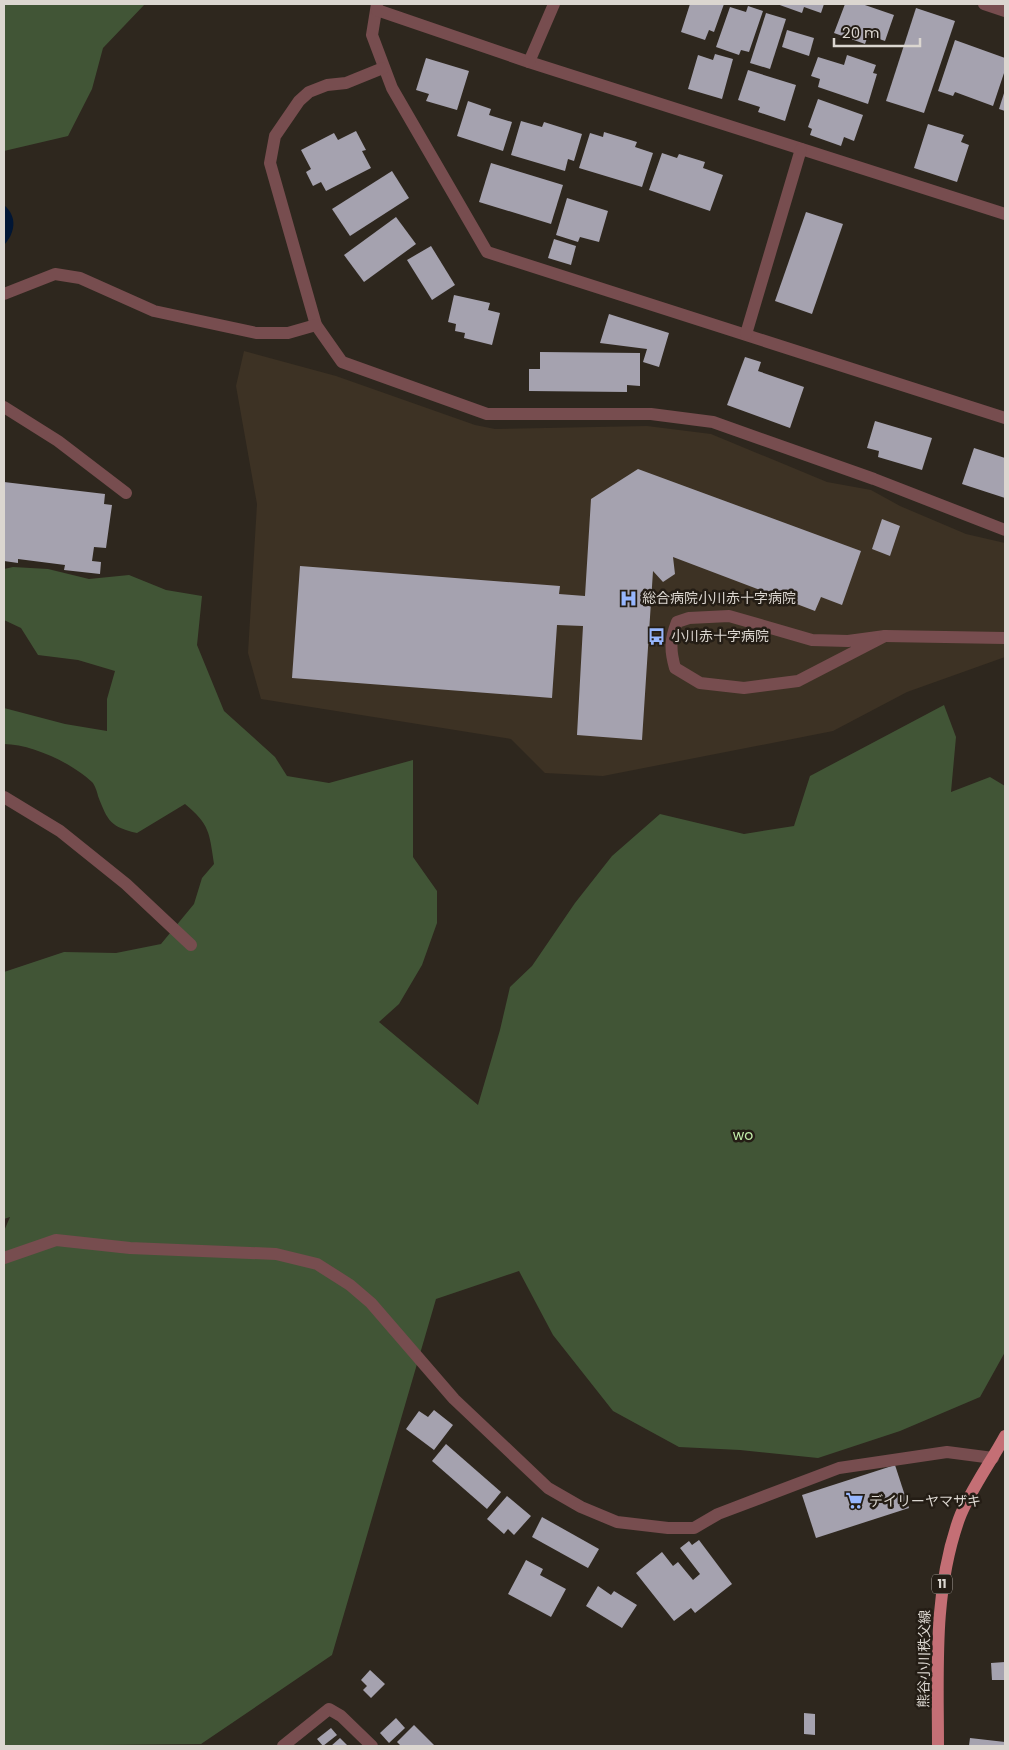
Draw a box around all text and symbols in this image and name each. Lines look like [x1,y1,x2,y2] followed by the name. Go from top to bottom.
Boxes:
[834,15,920,47] scale bar
[842,22,880,43] text: 20 m
[618,588,638,608] hospital icon: 総合病院小川赤十字病院
[642,588,796,608] place label: 総合病院小川赤十字病院
[647,626,667,646] bus stop icon: 小川赤十字病院
[671,626,769,646] place label: 小川赤十字病院
[733,1125,753,1145] park label: wo
[845,1491,865,1511] supermarket icon: デイリーヤマザキ
[869,1491,981,1511] place label: デイリーヤマザキ
[932,1575,952,1594] road number: 11
[913,1610,935,1708] street label: 熊谷小川秩父線

